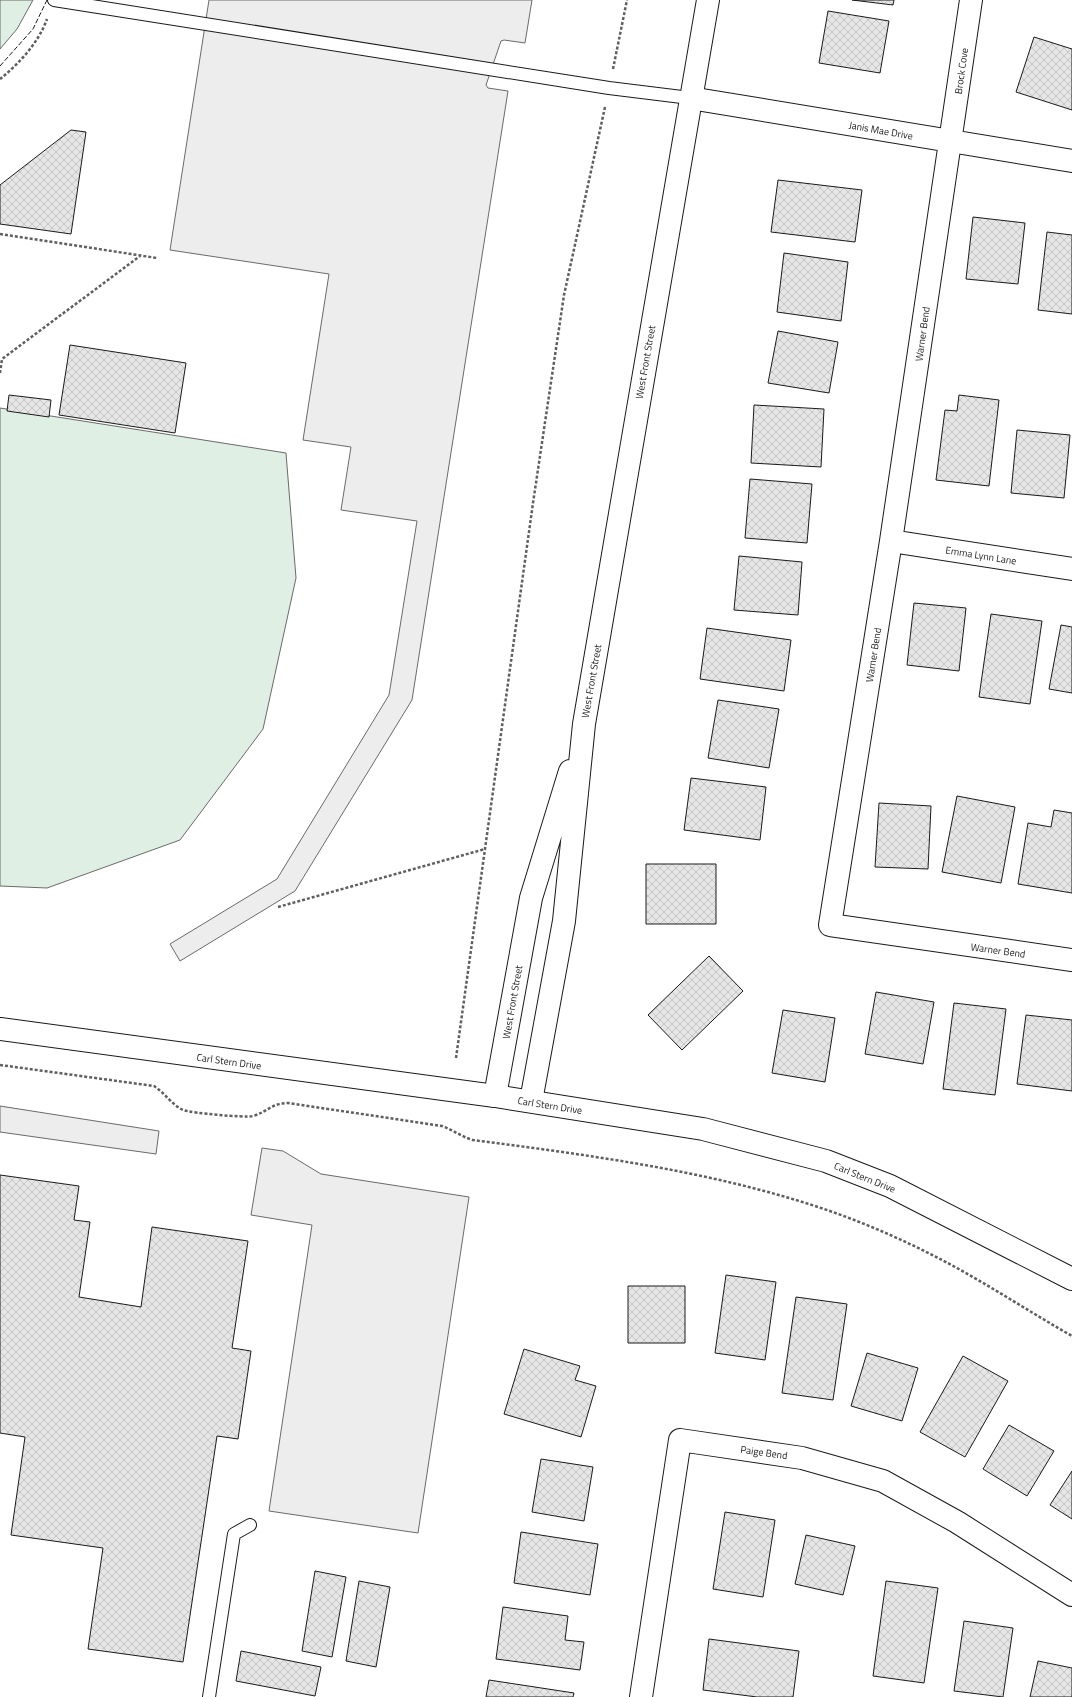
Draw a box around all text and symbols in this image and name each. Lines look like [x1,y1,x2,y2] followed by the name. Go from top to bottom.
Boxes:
[951,47,972,95] street label: Brock Cove
[848,117,914,144] street label: Janis Mae Drive
[911,306,934,362] street label: Warner Bend
[632,324,659,400] street label: West Front Street
[944,542,1018,569] street label: Emma Lynn Lane
[862,627,885,683] street label: Warner Bend
[578,643,605,719] street label: West Front Street
[970,939,1026,962] street label: Warner Bend
[499,964,526,1040] street label: West Front Street
[196,1050,262,1073] street label: Carl Stern Drive
[517,1093,583,1118] street label: Carl Stern Drive
[832,1158,898,1197] street label: Carl Stern Drive
[739,1442,788,1463] street label: Paige Bend

